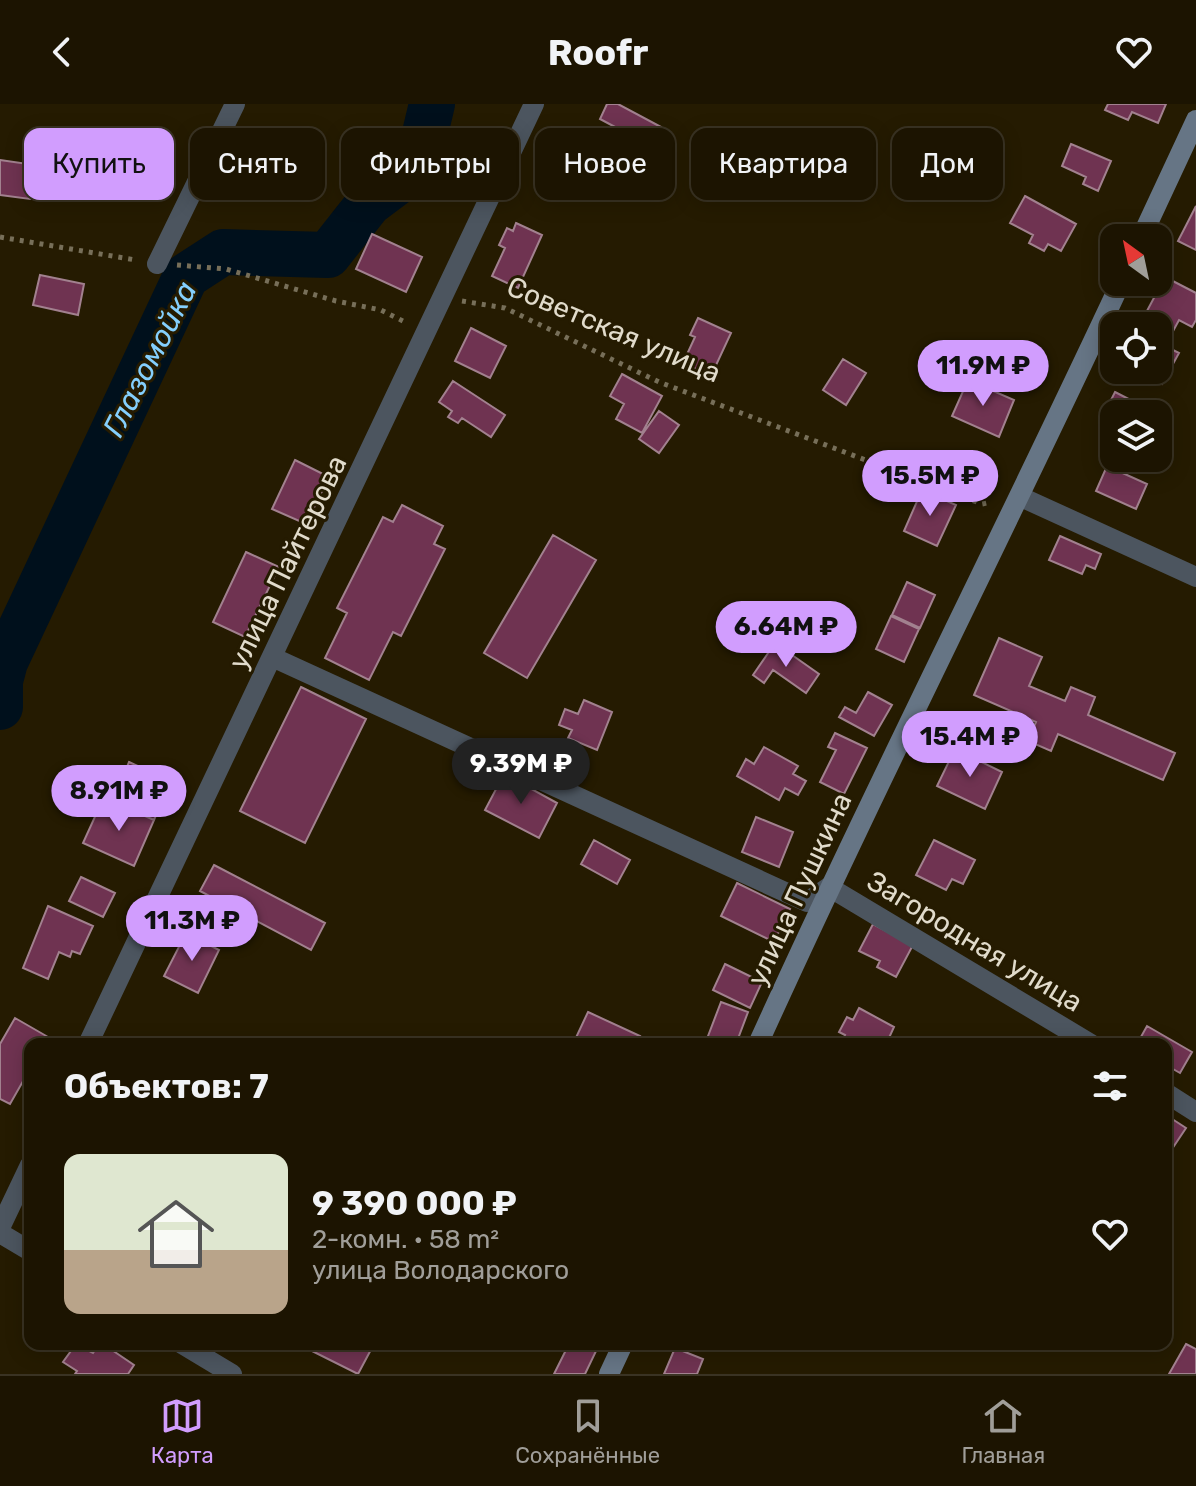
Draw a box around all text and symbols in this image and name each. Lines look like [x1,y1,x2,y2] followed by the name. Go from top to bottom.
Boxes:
[40,30,84,74] icon: back
[1112,30,1156,74] icon: heart
[548,31,648,74] text: Roofr
[24,128,174,200] chip: Купить
[190,128,325,200] chip: Снять
[341,128,519,200] chip: Фильтры
[535,128,675,200] chip: Новое
[691,128,876,200] chip: Квартира
[892,128,1003,200] chip: Дом
[1100,224,1172,296] north arrow
[1100,224,1172,472] map controls
[502,270,726,389] street label: Советская улица
[96,275,204,443] water label: Глазомойка
[1100,312,1172,384] button: locate
[909,340,1057,408] pin: 11.9M ₽
[936,350,1030,381] text: 11.9M ₽
[1100,400,1172,472] button: layers
[221,450,354,675] street label: улица Пайтерова
[856,450,1004,518] pin: 15.5M ₽
[880,460,980,491] text: 15.5M ₽
[712,601,860,669] pin: 6.64M ₽
[734,611,838,642] text: 6.64M ₽
[896,711,1044,779] pin: 15.4M ₽
[920,721,1020,752] text: 15.4M ₽
[447,738,595,806] pin: 9.39M ₽
[470,748,572,779] text: 9.39M ₽
[45,765,193,833] pin: 8.91M ₽
[69,775,169,806] text: 8.91M ₽
[740,787,859,991] street label: улица Пушкина
[861,864,1088,1019] street label: Загородная улица
[118,895,266,963] pin: 11.3M ₽
[144,905,240,936] text: 11.3M ₽
[1088,1064,1132,1108] icon: filters
[64,1066,269,1107] text: Объектов: 7
[312,1183,517,1224] text: 9 390 000 ₽
[128,1186,224,1282] icon: home
[1088,1212,1132,1256] icon: heart
[312,1224,499,1255] text: 2-комн. · 58 m²
[312,1255,569,1286] text: улица Володарского
[151,1394,214,1469] tab: Карта
[515,1394,660,1469] tab: Сохранённые
[962,1394,1045,1469] tab: Главная

